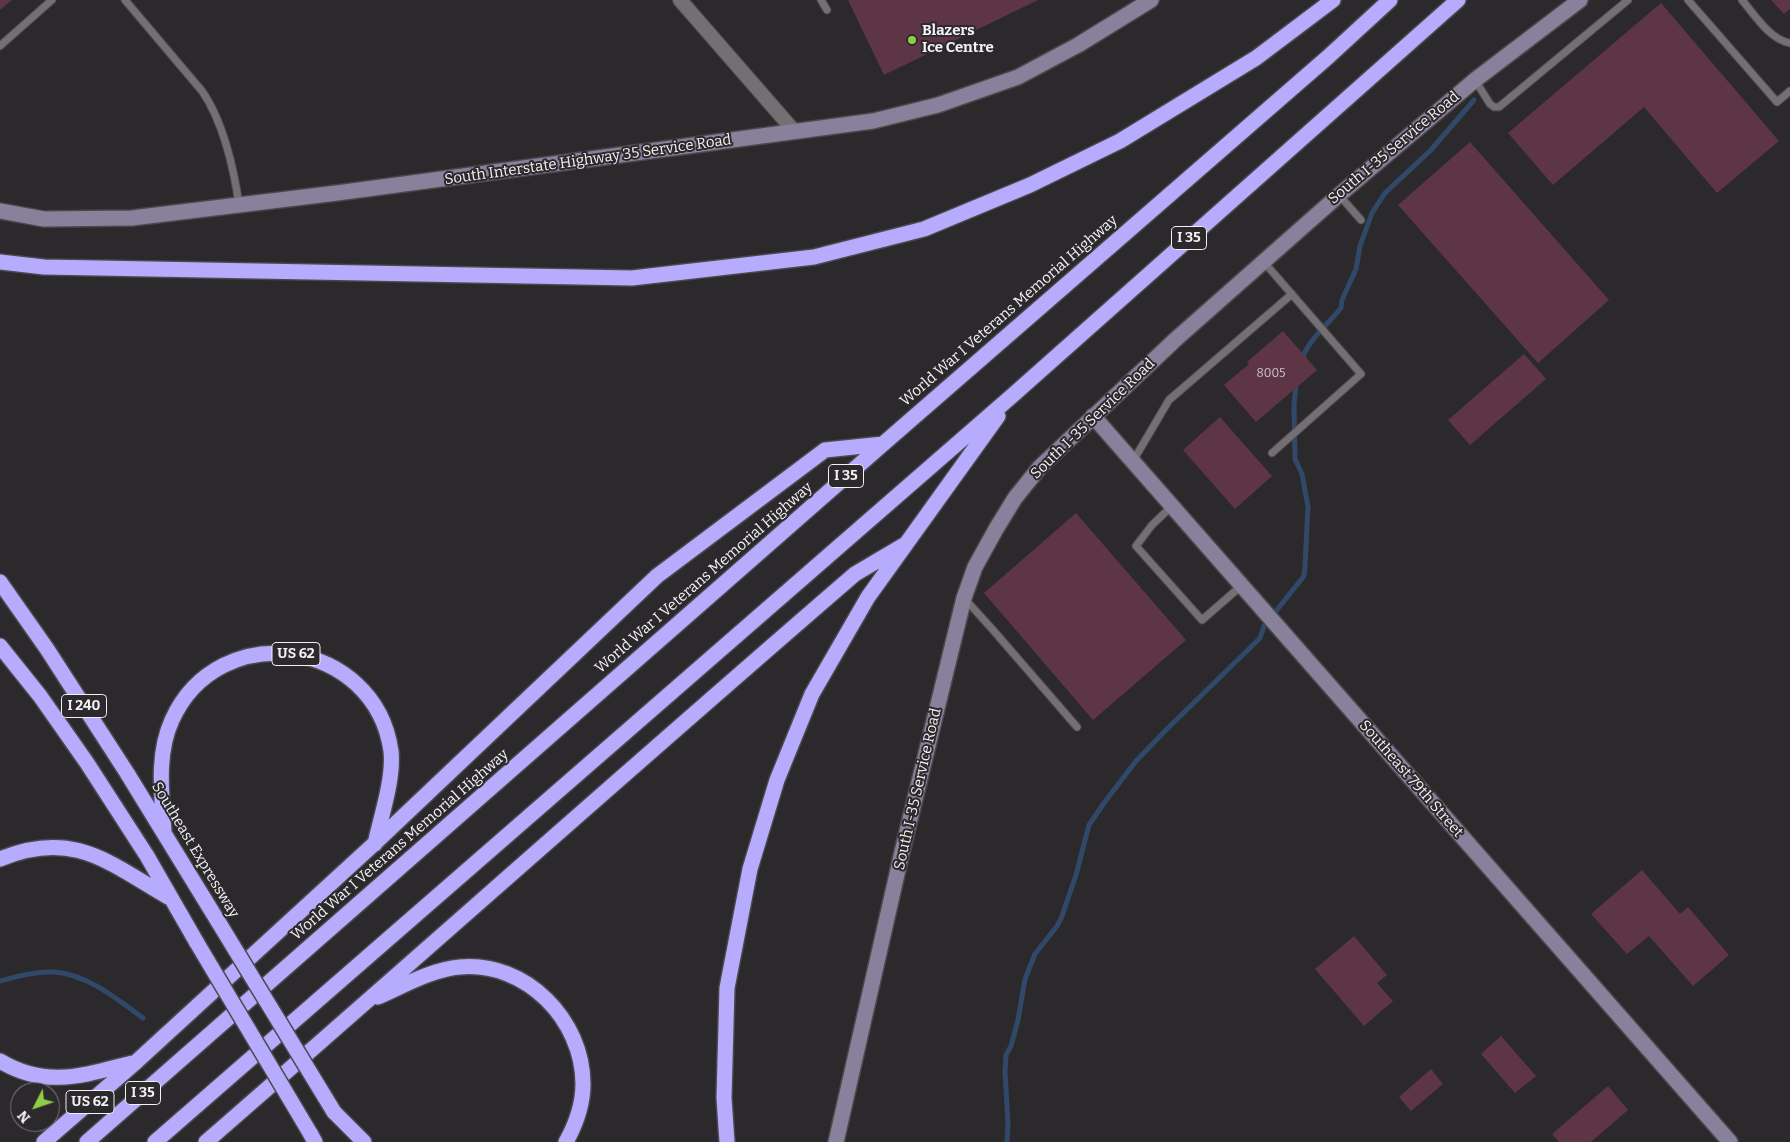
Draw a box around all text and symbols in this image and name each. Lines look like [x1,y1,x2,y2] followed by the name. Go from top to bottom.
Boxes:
[922,22,994,57] place label: Blazers Ice Centre
[906,34,918,46] marker: Blazers Ice Centre
[1325,88,1463,208] street label: South I-35 Service Road
[443,131,733,189] street label: South Interstate Highway 35 Service Road
[897,212,1121,410] street label: World War I Veterans Memorial Highway
[1172,227,1206,250] road number: I 35
[1027,355,1159,483] street label: South I-35 Service Road
[1256,367,1286,381] house number: 8005
[828,464,864,488] road number: I 35
[592,479,816,677] street label: World War I Veterans Memorial Highway
[272,642,320,666] road number: US 62
[62,694,106,718] road number: I 240
[891,706,945,872] street label: South I-35 Service Road
[1355,717,1467,841] street label: Southeast 79th Street
[288,746,512,944] street label: World War I Veterans Memorial Highway
[147,779,243,921] street label: Southeast Expressway
[10,1082,60,1132] north arrow
[126,1082,160,1104] road number: I 35
[66,1090,114,1114] road number: US 62
[14,1107,34,1126] text: N

